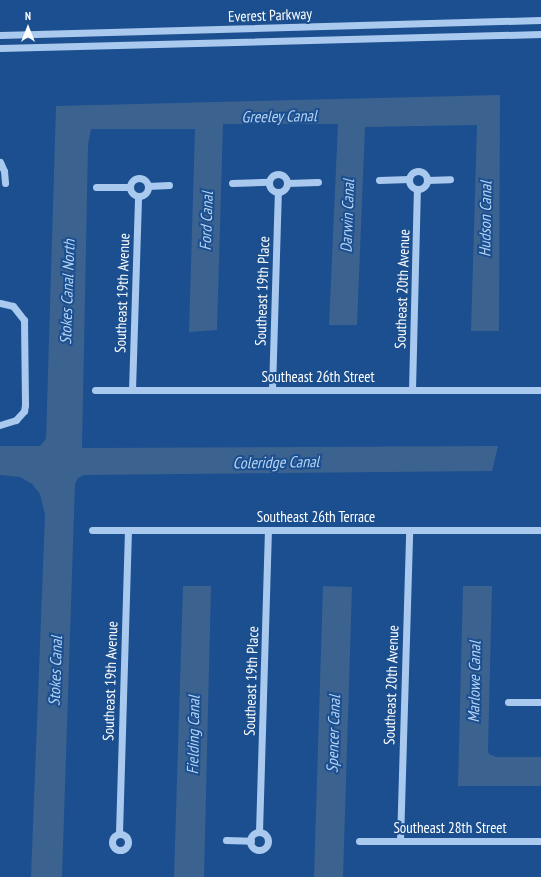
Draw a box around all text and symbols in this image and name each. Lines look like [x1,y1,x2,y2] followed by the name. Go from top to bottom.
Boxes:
[228,5,312,25] street label: Everest Parkway
[8,8,48,48] north arrow
[25,9,31,23] text: N
[241,106,317,126] water label: Greeley Canal
[336,179,358,253] water label: Darwin Canal
[475,181,495,257] water label: Hudson Canal
[195,191,217,251] water label: Ford Canal
[391,229,413,349] street label: Southeast 20th Avenue
[111,233,133,353] street label: Southeast 19th Avenue
[251,236,273,346] street label: Southeast 19th Place
[56,239,78,345] water label: Stokes Canal North
[261,368,375,386] street label: Southeast 26th Street
[233,452,319,472] water label: Coleridge Canal
[257,508,375,526] street label: Southeast 26th Terrace
[99,621,121,741] street label: Southeast 19th Avenue
[380,625,402,745] street label: Southeast 20th Avenue
[240,626,262,736] street label: Southeast 19th Place
[44,636,66,706] water label: Stokes Canal
[464,641,484,723] water label: Marlowe Canal
[183,695,203,775] water label: Fielding Canal
[322,695,344,773] water label: Spencer Canal
[393,819,507,837] street label: Southeast 28th Street

